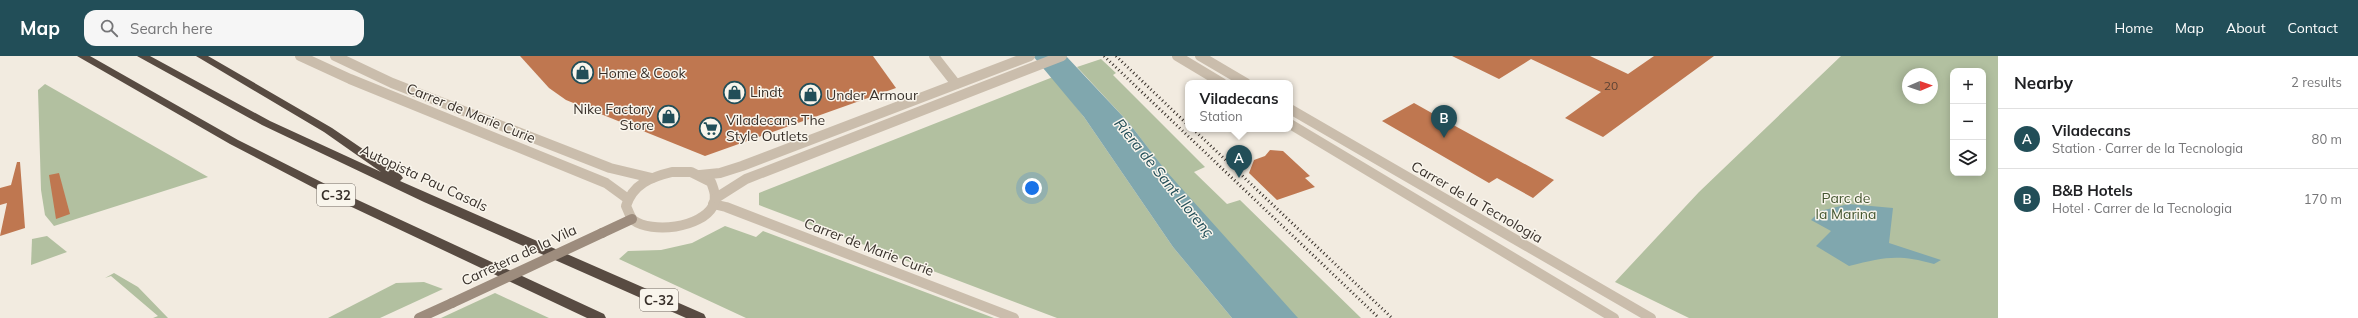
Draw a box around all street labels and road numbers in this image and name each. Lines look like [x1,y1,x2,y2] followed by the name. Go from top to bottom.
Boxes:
[404,79,538,147] street label: Carrer de Marie Curie
[357,140,491,216] street label: Autopista Pau Casals
[1408,157,1546,247] street label: Carrer de la Tecnologia
[317,184,355,206] road number: C-32
[802,214,936,280] street label: Carrer de Marie Curie
[459,220,579,290] street label: Carretera de la Vila
[640,289,678,311] road number: C-32

